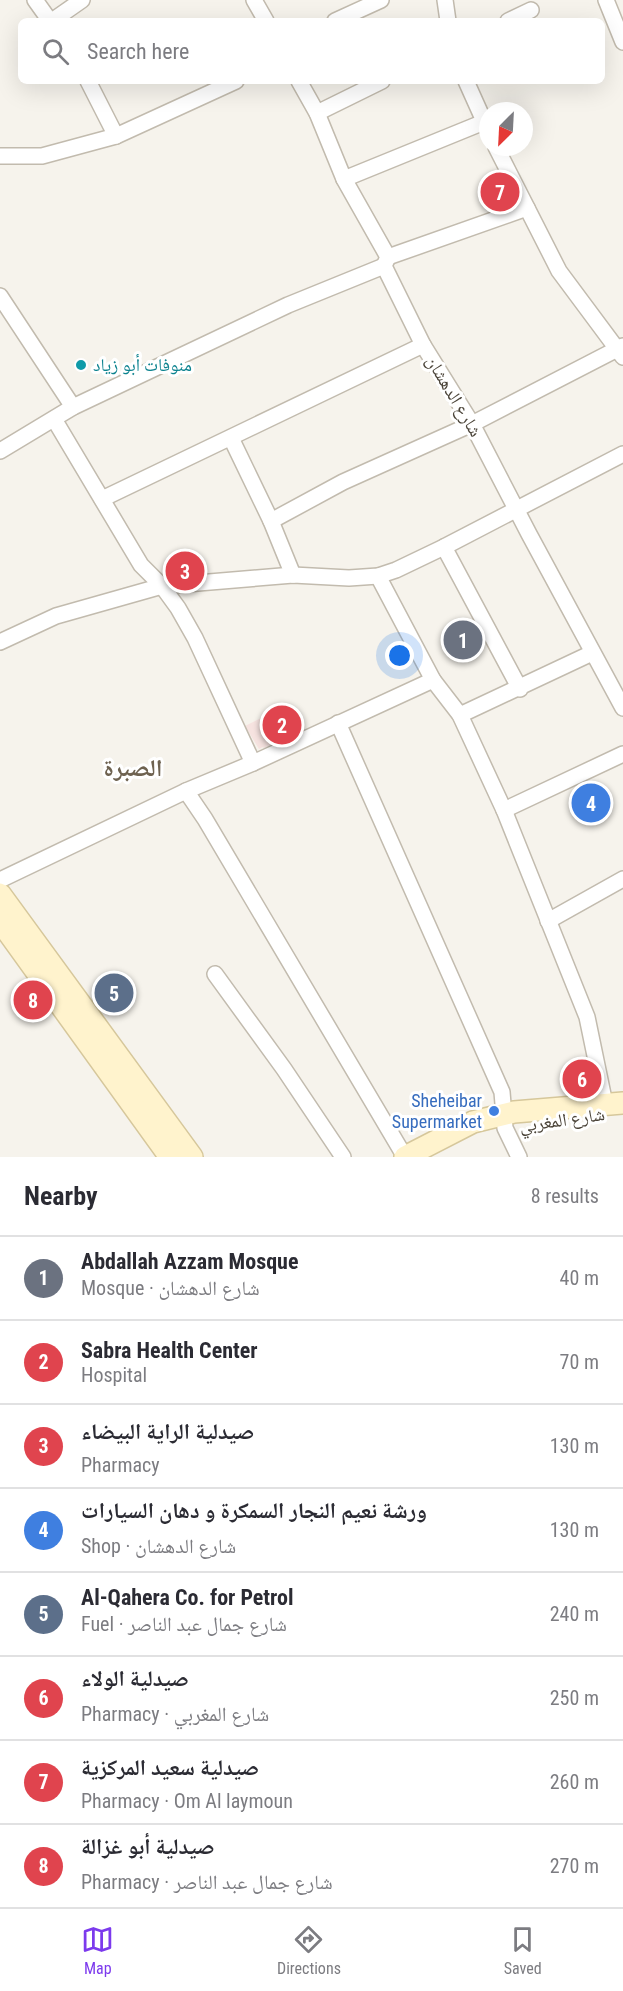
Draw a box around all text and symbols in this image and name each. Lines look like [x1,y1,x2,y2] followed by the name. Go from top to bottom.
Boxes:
[18,18,605,84] search box
[39,35,72,68] icon: search
[87,39,189,64] text: Search here
[479,102,533,156] north arrow
[480,170,520,214] pin: 7
[421,351,487,441] street label: شارع الدهشان
[93,354,192,376] place label: منوفات أبو زياد
[74,358,88,372] marker: منوفات أبو زياد
[166,548,204,594] pin: 3
[444,618,482,662] pin: 1
[385,641,414,670] your location
[262,702,302,748] pin: 2
[103,754,163,782] district label: الصبرة
[572,780,610,826] pin: 4
[94,970,134,1016] pin: 5
[14,978,52,1022] pin: 8
[562,1056,602,1102] pin: 6
[392,1090,483,1132] place label: Sheheibar Supermarket
[518,1103,607,1140] street label: شارع المغربي
[487,1104,501,1118] marker: Sheheibar Supermarket
[24,1181,98,1211] text: Nearby
[531,1184,599,1208] text: 8 results
[81,1249,298,1274] text: Abdallah Azzam Mosque
[38,1266,49,1290] text: 1
[560,1266,599,1290] text: 40 m
[81,1276,260,1300] text: Mosque · شارع الدهشان
[81,1338,258,1363] text: Sabra Health Center
[38,1350,49,1374] text: 2
[560,1350,599,1374] text: 70 m
[81,1363,147,1387] text: Hospital
[81,1419,254,1444] text: صيدلية الراية البيضاء
[38,1434,49,1458] text: 3
[550,1434,599,1458] text: 130 m
[81,1453,160,1477] text: Pharmacy
[81,1498,427,1523] text: ورشة نعيم النجار السمكرة و دهان السيارات
[38,1518,49,1542] text: 4
[550,1518,599,1542] text: 130 m
[81,1534,236,1558] text: Shop · شارع الدهشان
[81,1585,294,1610] text: Al-Qahera Co. for Petrol
[38,1602,49,1626] text: 5
[550,1602,599,1626] text: 240 m
[81,1612,287,1636] text: Fuel · شارع جمال عبد الناصر
[81,1666,189,1691] text: صيدلية الولاء
[38,1686,49,1710] text: 6
[550,1686,599,1710] text: 250 m
[81,1702,269,1726] text: Pharmacy · شارع المغربي
[81,1755,259,1780] text: صيدلية سعيد المركزية
[38,1770,49,1794] text: 7
[550,1770,599,1794] text: 260 m
[81,1789,293,1813] text: Pharmacy · Om Al laymoun
[81,1834,215,1859] text: صيدلية أبو غزالة
[38,1854,49,1878] text: 8
[550,1854,599,1878] text: 270 m
[81,1870,333,1894] text: Pharmacy · شارع جمال عبد الناصر
[81,1923,114,1978] tab: Map
[277,1923,341,1978] tab: Directions
[504,1923,542,1978] tab: Saved

